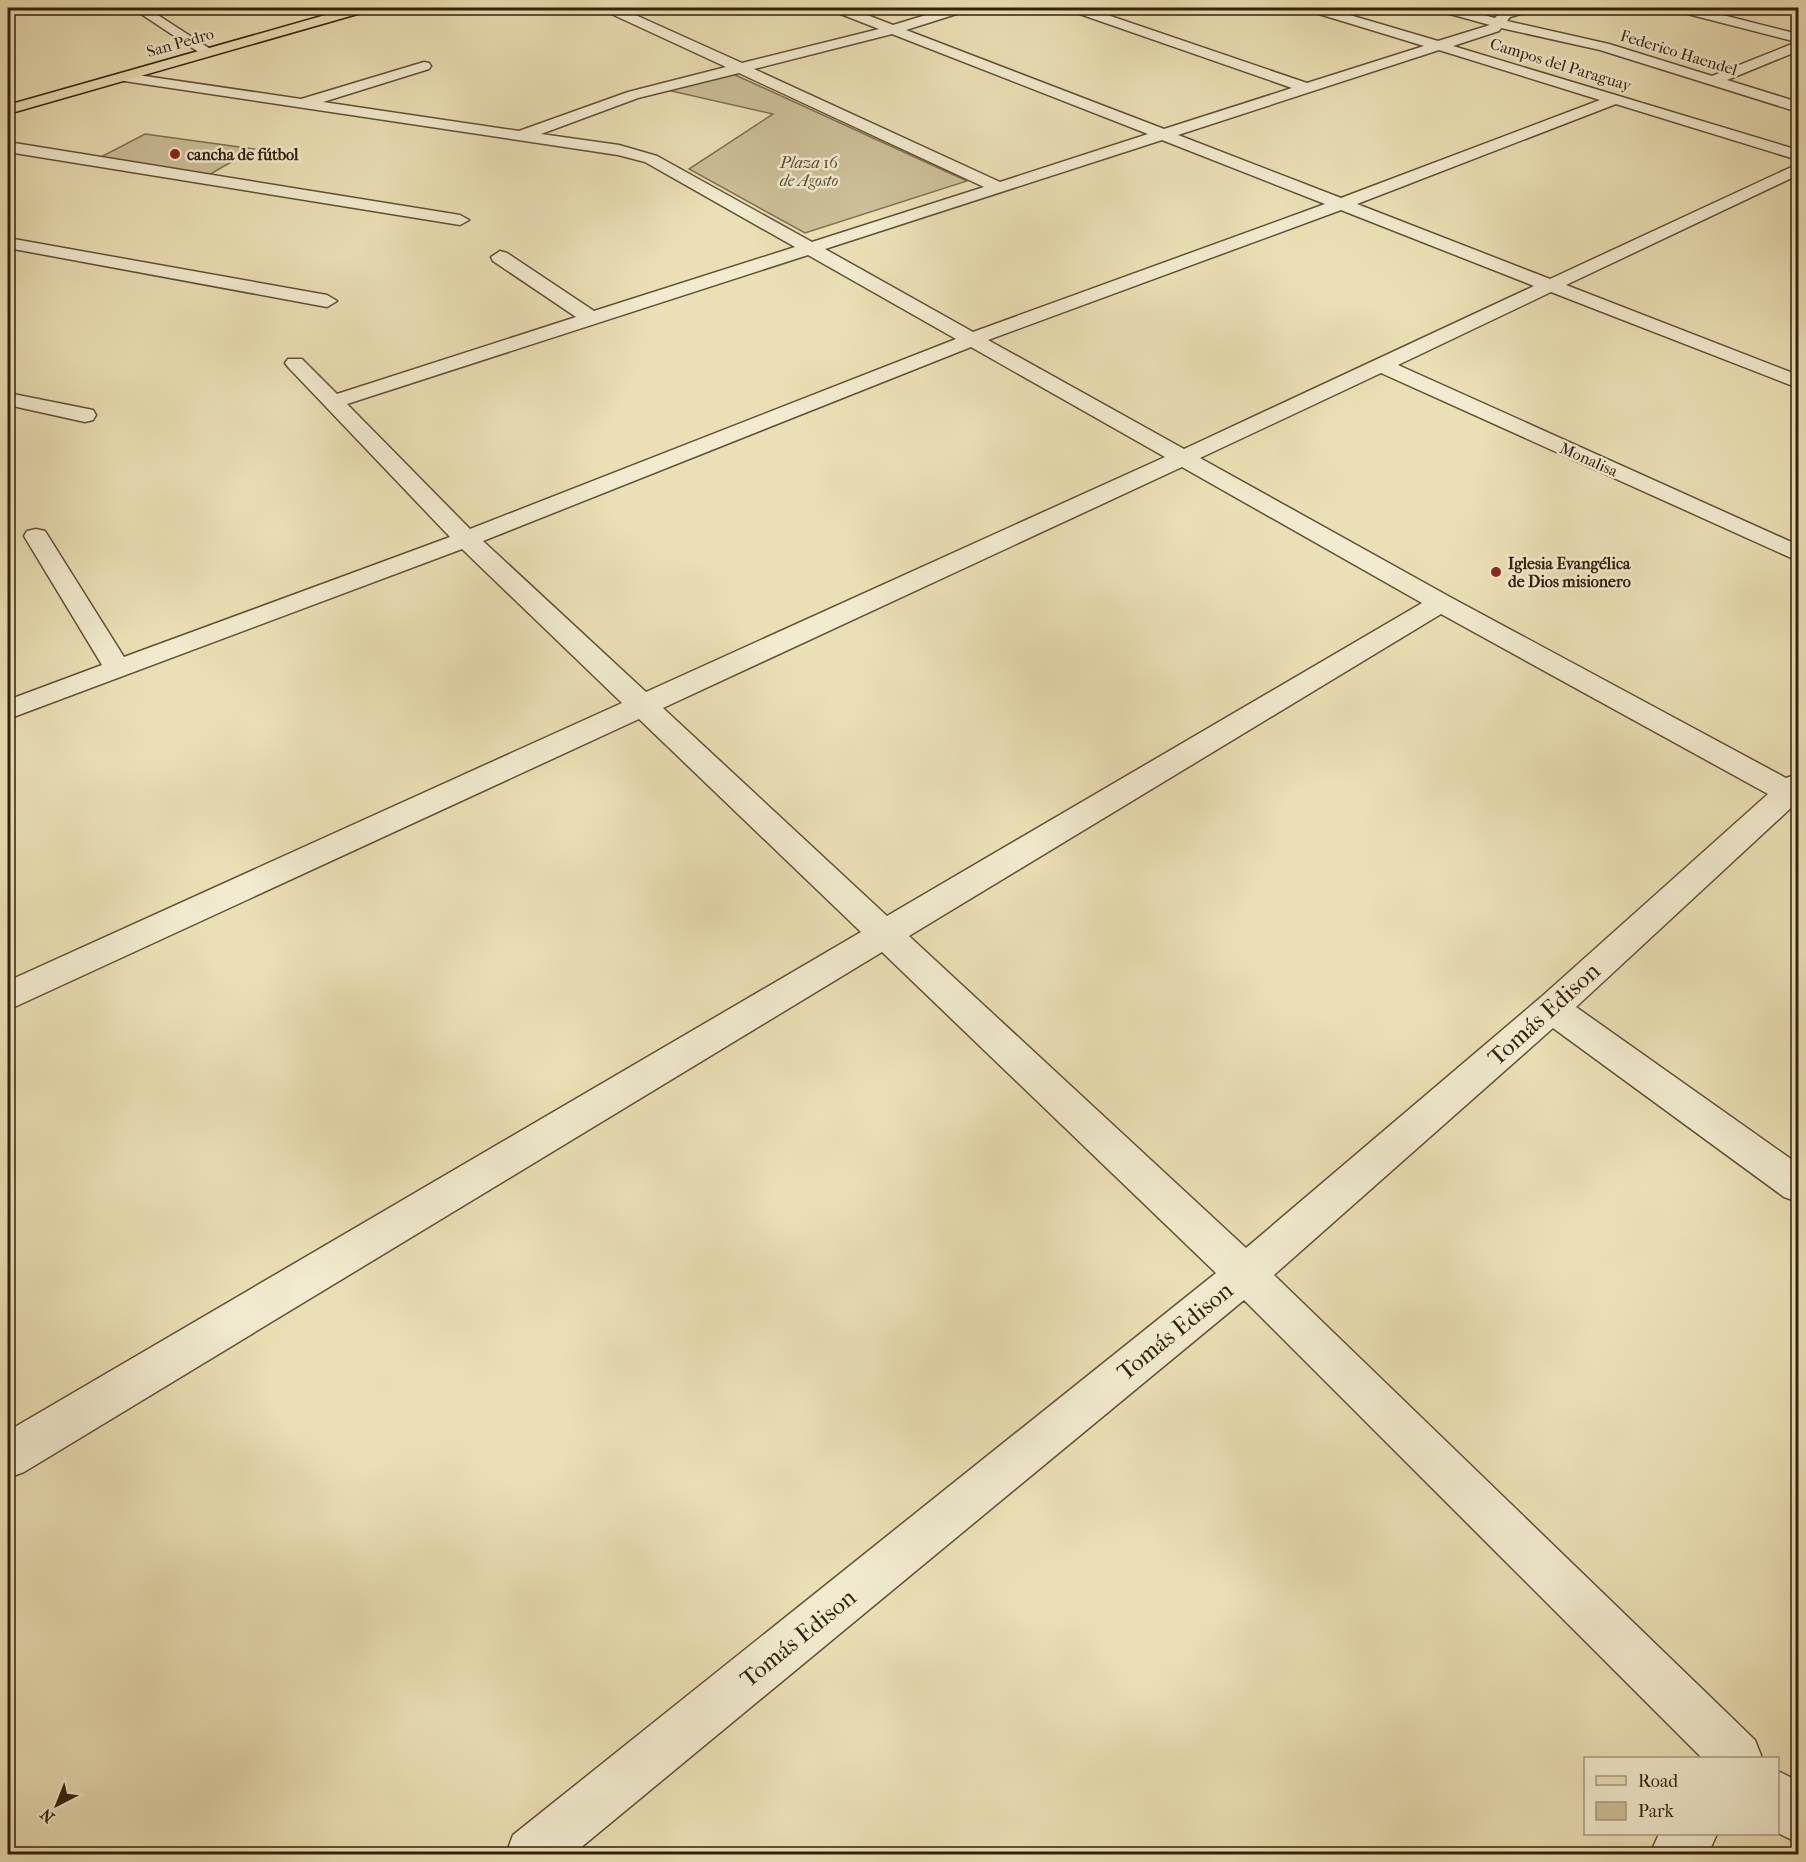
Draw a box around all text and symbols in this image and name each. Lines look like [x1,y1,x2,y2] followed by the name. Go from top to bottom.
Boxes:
[144,24,216,61] street label: San Pedro
[1618,26,1740,79] street label: Federico Haendel
[1488,34,1634,95] street label: Campos del Paraguay
[187,145,299,164] place label: cancha de fútbol
[168,147,182,161] marker: cancha de fútbol
[779,153,838,190] park label: Plaza 16 de Agosto
[1557,438,1621,481] street label: Monalisa
[1508,554,1631,591] place label: Iglesia Evangélica de Dios misionero
[1489,565,1503,579] marker: Iglesia Evangélica de Dios misionero
[1482,956,1606,1071] street label: Tomás Edison
[1112,1276,1239,1386] street label: Tomás Edison
[735,1583,862,1693] street label: Tomás Edison
[1584,1757,1779,1835] legend
[1638,1771,1678,1792] text: Road
[27,1775,87,1835] north arrow
[1638,1801,1675,1822] text: Park
[36,1804,58,1827] text: N

